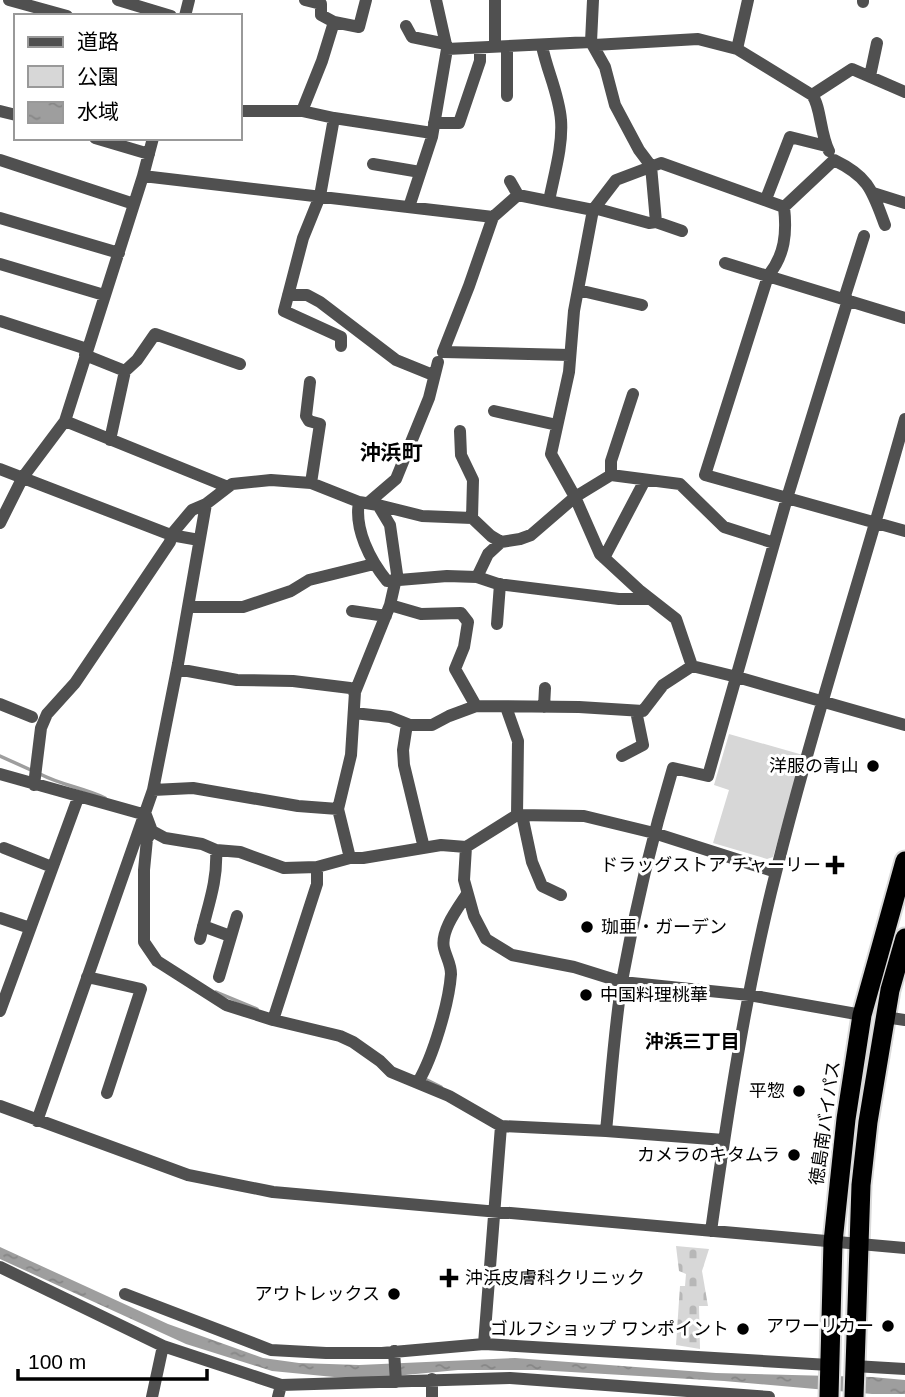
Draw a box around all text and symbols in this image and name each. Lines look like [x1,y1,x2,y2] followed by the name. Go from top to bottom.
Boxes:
[14,14,242,140] legend
[77,30,119,53] text: 道路
[77,65,119,88] text: 公園
[77,100,119,123] text: 水域
[360,441,423,464] district label: 沖浜町
[769,756,859,776] place label: 洋服の青山
[865,758,881,774] marker: 洋服の青山
[600,855,821,875] place label: ドラッグストア チャーリー
[827,857,843,873] marker: ドラッグストア チャーリー
[601,917,727,937] place label: 珈亜・ガーデン
[579,919,595,935] marker: 珈亜・ガーデン
[600,985,708,1005] place label: 中国料理桃華
[578,987,594,1003] marker: 中国料理桃華
[644,1031,740,1052] district label: 沖浜三丁目
[806,1059,844,1187] street label: 徳島南バイパス
[749,1081,785,1101] place label: 平惣
[791,1083,807,1099] marker: 平惣
[637,1145,780,1165] place label: カメラのキタムラ
[786,1147,802,1163] marker: カメラのキタムラ
[439,1268,459,1288] marker: 沖浜皮膚科クリニック
[465,1268,645,1288] place label: 沖浜皮膚科クリニック
[255,1284,380,1304] place label: アウトレックス
[386,1286,402,1302] marker: アウトレックス
[766,1316,874,1336] place label: アワーリカー
[880,1318,896,1334] marker: アワーリカー
[490,1319,729,1339] place label: ゴルフショップ ワンポイント
[735,1321,751,1337] marker: ゴルフショップ ワンポイント
[18,1338,206,1382] scale bar
[28,1350,86,1373] text: 100 m

